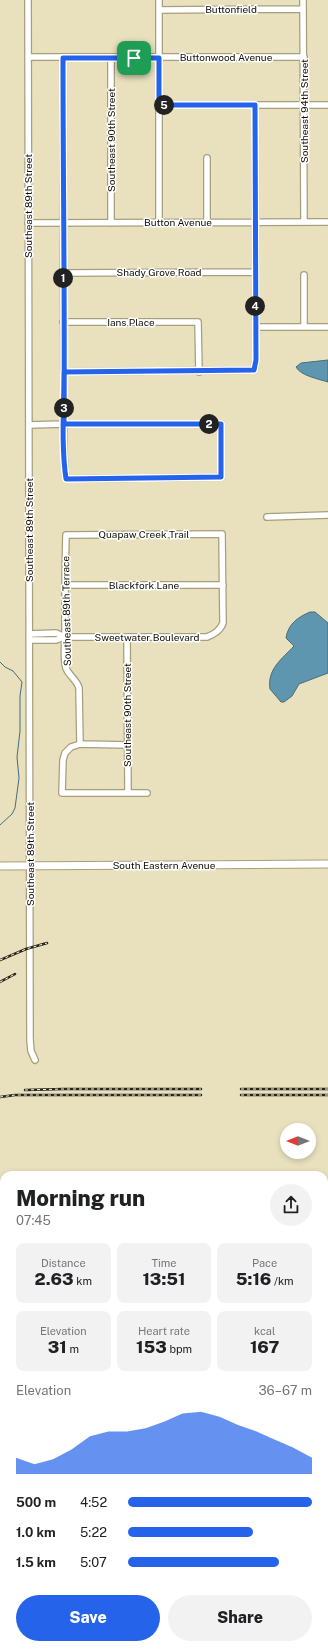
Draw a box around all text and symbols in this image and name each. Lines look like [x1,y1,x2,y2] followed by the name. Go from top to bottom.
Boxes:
[205,3,257,15] street label: Buttonfield
[117,41,151,75] pin
[123,47,145,69] icon: arrive
[180,51,273,63] street label: Buttonwood Avenue
[298,59,310,163] street label: Southeast 94th Street
[105,88,117,192] street label: Southeast 90th Street
[154,95,174,115] pin: 5
[160,99,168,111] text: 5
[22,154,34,258] street label: Southeast 89th Street
[144,216,212,228] street label: Button Avenue
[116,266,202,278] street label: Shady Grove Road
[53,268,73,288] pin: 1
[61,272,65,284] text: 1
[245,296,265,316] pin: 4
[251,300,259,312] text: 4
[107,316,155,328] street label: Ians Place
[54,398,74,418] pin: 3
[60,402,68,414] text: 3
[199,414,219,434] pin: 2
[206,418,213,430] text: 2
[23,478,35,582] street label: Southeast 89th Street
[99,528,189,540] street label: Quapaw Creek Trail
[59,556,73,666] street label: Southeast 89th Terrace
[109,579,180,591] street label: Blackfork Lane
[94,631,200,643] street label: Sweetwater Boulevard
[121,663,133,767] street label: Southeast 90th Street
[24,802,36,906] street label: Southeast 89th Street
[113,859,216,871] street label: South Eastern Avenue
[280,1123,316,1159] north arrow
[280,1123,316,1159] map controls
[270,1184,312,1226] button: share
[16,1185,145,1211] text: Morning run
[16,1213,51,1228] text: 07:45
[41,1257,86,1269] text: Distance
[151,1257,177,1269] text: Time
[252,1257,277,1269] text: Pace
[35,1269,74,1289] text: 2.63
[142,1269,186,1289] text: 13:51
[236,1269,271,1289] text: 5:16
[74,1275,92,1287] text: km
[271,1275,294,1287] text: /km
[40,1325,87,1337] text: Elevation
[138,1325,190,1337] text: Heart rate
[254,1325,275,1337] text: kcal
[48,1337,67,1357] text: 31
[136,1337,167,1357] text: 153
[250,1337,279,1357] text: 167
[67,1343,79,1355] text: m
[167,1343,192,1355] text: bpm
[16,1383,71,1398] text: Elevation
[259,1383,312,1398] text: 36–67 m
[16,1495,56,1510] text: 500 m
[80,1495,107,1510] text: 4:52
[16,1525,56,1540] text: 1.0 km
[80,1525,107,1540] text: 5:22
[16,1555,56,1570] text: 1.5 km
[80,1555,107,1570] text: 5:07
[16,1595,160,1641] button: Save
[168,1595,312,1641] button: Share

